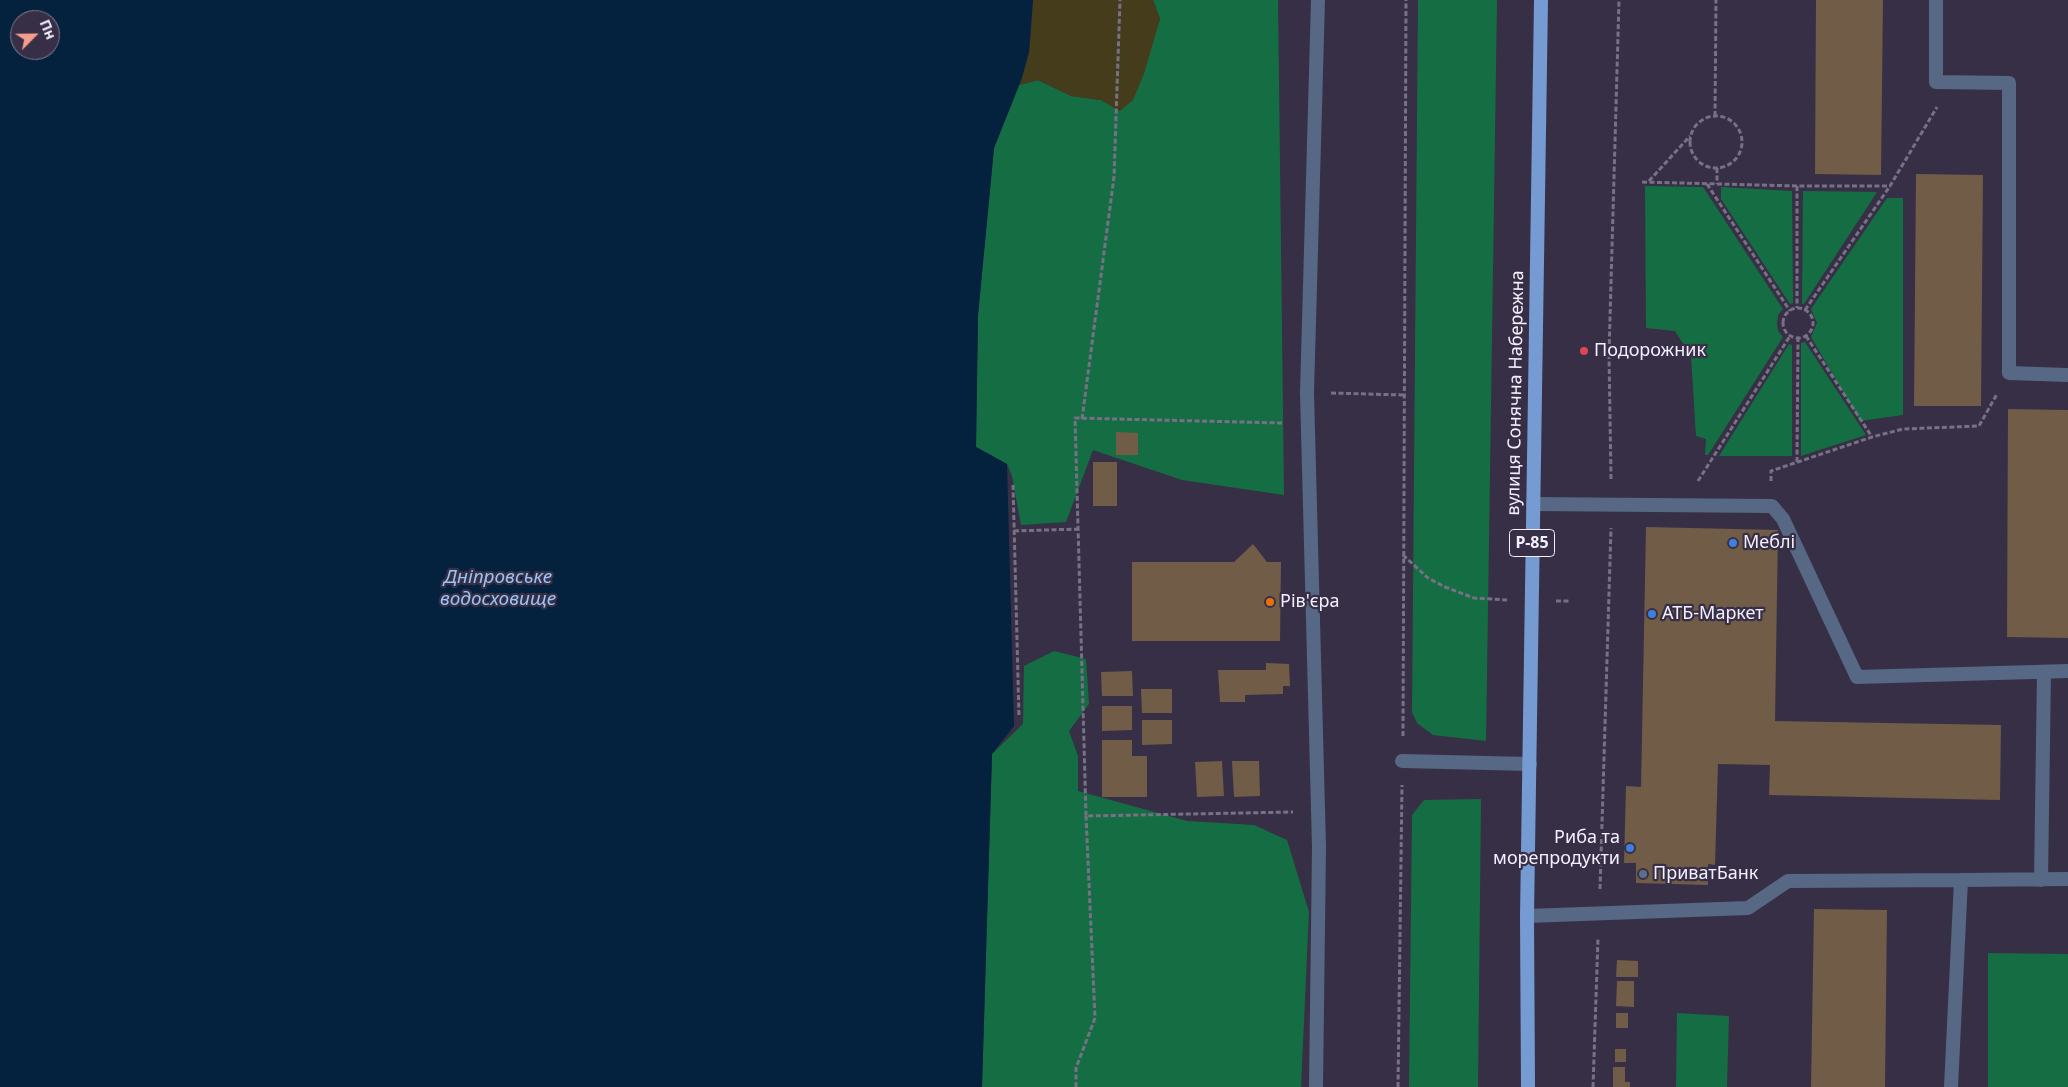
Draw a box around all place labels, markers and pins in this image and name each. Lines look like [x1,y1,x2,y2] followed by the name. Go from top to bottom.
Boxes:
[1594,340,1706,362] place label: Подорожник
[1578,345,1590,357] marker: Подорожник
[1743,532,1795,554] place label: Меблі
[1727,537,1739,549] marker: Меблі
[1280,591,1340,613] place label: Рів'єра
[1264,596,1276,608] marker: Рів'єра
[1662,603,1764,625] place label: АТБ-Маркет
[1646,608,1658,620] marker: АТБ-Маркет
[1493,827,1620,870] place label: Риба та морепродукти
[1624,842,1636,854] marker: Риба та морепродукти
[1653,863,1758,885] place label: ПриватБанк
[1637,868,1649,880] marker: ПриватБанк

